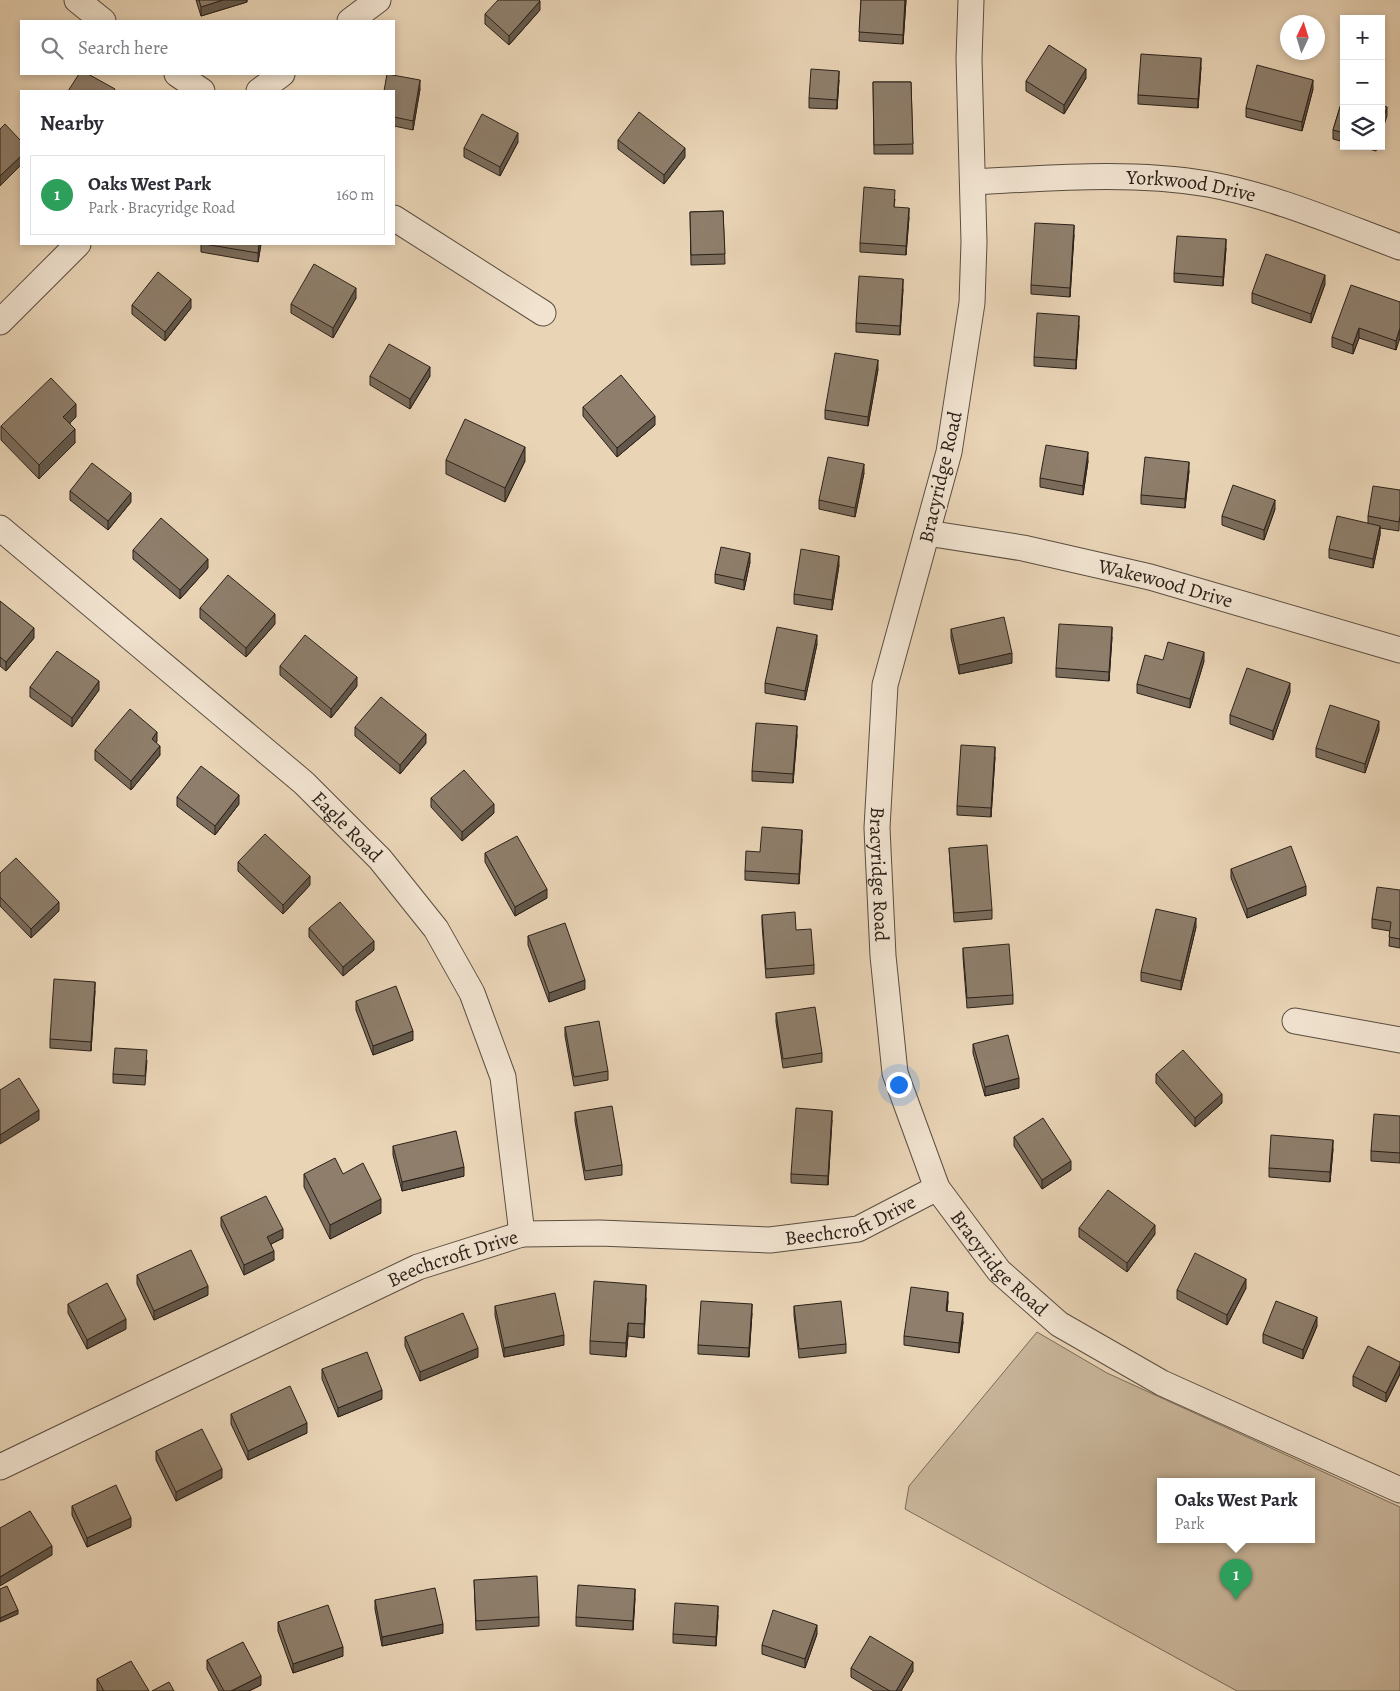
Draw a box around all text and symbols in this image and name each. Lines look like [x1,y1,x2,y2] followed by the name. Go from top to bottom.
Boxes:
[1280,15,1325,60] north arrow
[1340,15,1385,150] map controls
[1340,15,1385,60] button: +
[20,20,395,75] search box
[38,34,66,62] icon: search
[78,35,168,61] text: Search here
[1340,60,1385,105] button: −
[1340,105,1385,150] button: layers
[40,109,103,137] text: Nearby
[1125,164,1259,209] street label: Yorkwood Drive
[88,171,211,197] text: Oaks West Park
[54,184,60,206] text: 1
[336,184,374,206] text: 160 m
[88,197,235,219] text: Park · Bracyridge Road
[912,408,969,546] street label: Bracyridge Road
[1095,552,1236,614] street label: Wakewood Drive
[305,785,389,868] street label: Eagle Road
[863,806,895,942] street label: Bracyridge Road
[886,1072,912,1098] your location
[783,1188,920,1252] street label: Beechcroft Drive
[944,1205,1054,1323] street label: Bracyridge Road
[383,1223,521,1294] street label: Beechcroft Drive
[1157,1478,1315,1543] popup
[1174,1487,1298,1513] text: Oaks West Park
[1174,1513,1204,1535] text: Park
[1220,1559,1252,1600] pin: 1

